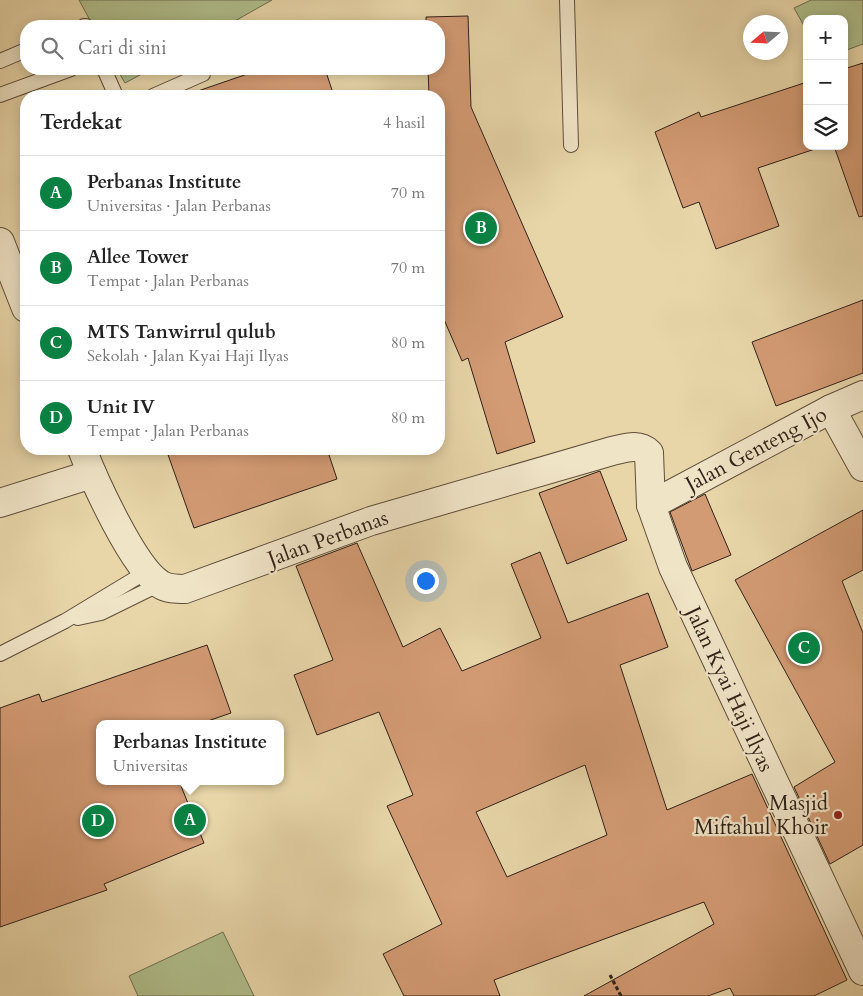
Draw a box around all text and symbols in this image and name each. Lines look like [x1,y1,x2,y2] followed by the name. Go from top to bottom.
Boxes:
[743,15,788,60] north arrow
[803,15,848,150] map controls
[803,15,848,60] button: +
[20,20,445,75] search box
[38,34,66,62] icon: search
[78,35,167,61] text: Cari di sini
[803,60,848,105] button: −
[803,105,848,150] button: layers
[40,108,122,137] text: Terdekat
[383,112,425,134] text: 4 hasil
[87,169,241,195] text: Perbanas Institute
[50,182,62,204] text: A
[391,182,425,204] text: 70 m
[87,195,271,217] text: Universitas · Jalan Perbanas
[465,209,497,247] pin: B
[87,244,188,270] text: Allee Tower
[50,257,62,279] text: B
[391,257,425,279] text: 70 m
[87,270,249,292] text: Tempat · Jalan Perbanas
[87,319,276,345] text: MTS Tanwirrul qulub
[50,332,62,354] text: C
[391,332,425,354] text: 80 m
[87,345,289,367] text: Sekolah · Jalan Kyai Haji Ilyas
[87,394,155,420] text: Unit IV
[678,400,832,500] street label: Jalan Genteng Ijo
[49,407,63,429] text: D
[391,407,425,429] text: 80 m
[87,420,249,442] text: Tempat · Jalan Perbanas
[261,503,392,575] street label: Jalan Perbanas
[413,568,439,594] your location
[677,599,781,777] street label: Jalan Kyai Haji Ilyas
[788,629,820,667] pin: C
[96,720,284,785] popup
[113,729,267,755] text: Perbanas Institute
[113,755,188,777] text: Universitas
[694,789,828,842] place label: Masjid Miftahul Khoir
[174,801,206,839] pin: A
[82,802,114,840] pin: D
[832,809,844,821] marker: Masjid Miftahul Khoir

